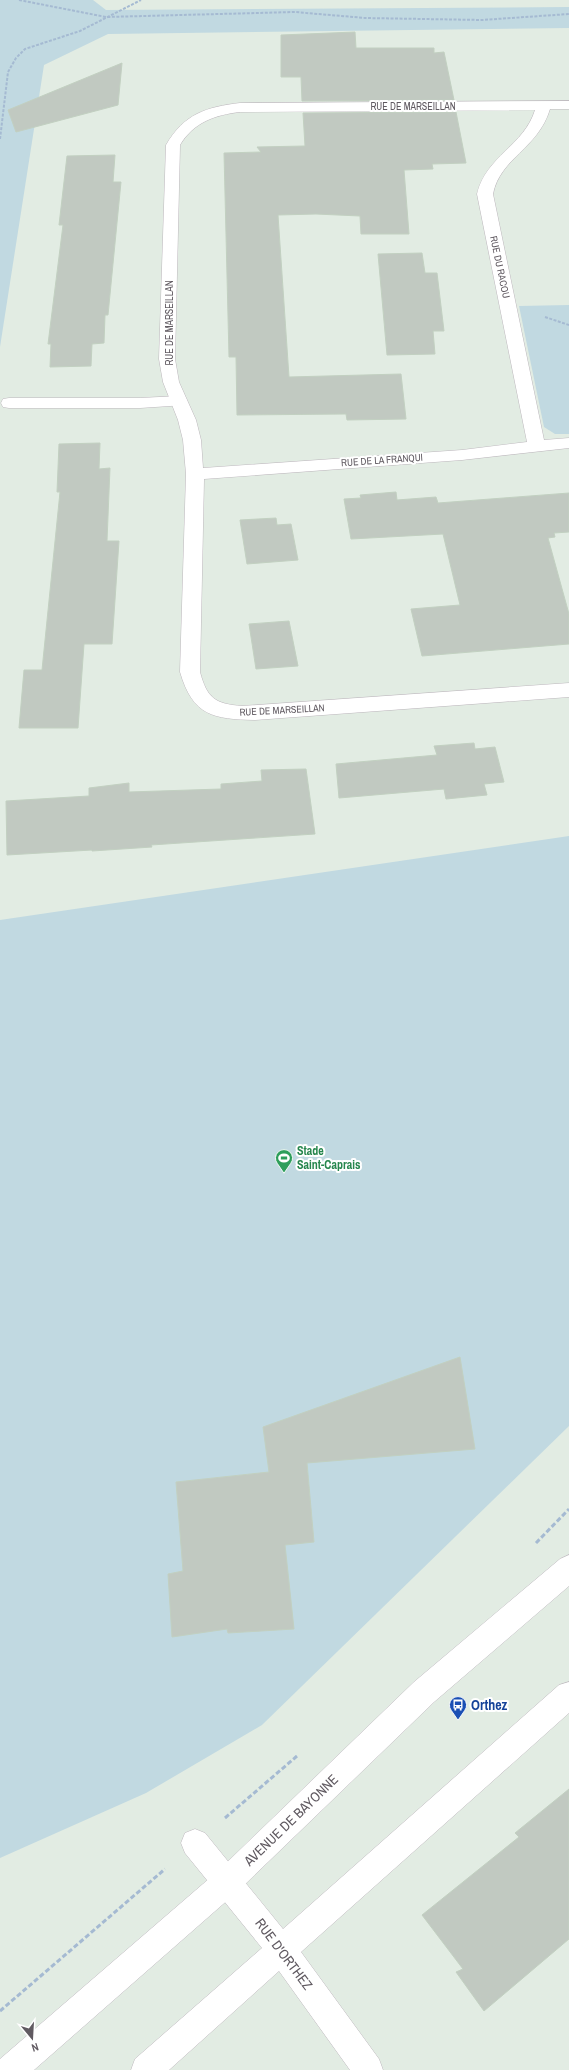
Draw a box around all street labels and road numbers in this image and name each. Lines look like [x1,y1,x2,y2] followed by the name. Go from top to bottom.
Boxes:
[370,100,456,113] street label: RUE DE MARSEILLAN
[487,235,513,299] street label: RUE DU RACOU
[163,280,176,366] street label: RUE DE MARSEILLAN
[341,451,423,469] street label: RUE DE LA FRANQUI
[239,701,325,719] street label: RUE DE MARSEILLAN
[239,1770,342,1870] street label: AVENUE DE BAYONNE
[251,1915,317,1993] street label: RUE D'ORTHEZ

